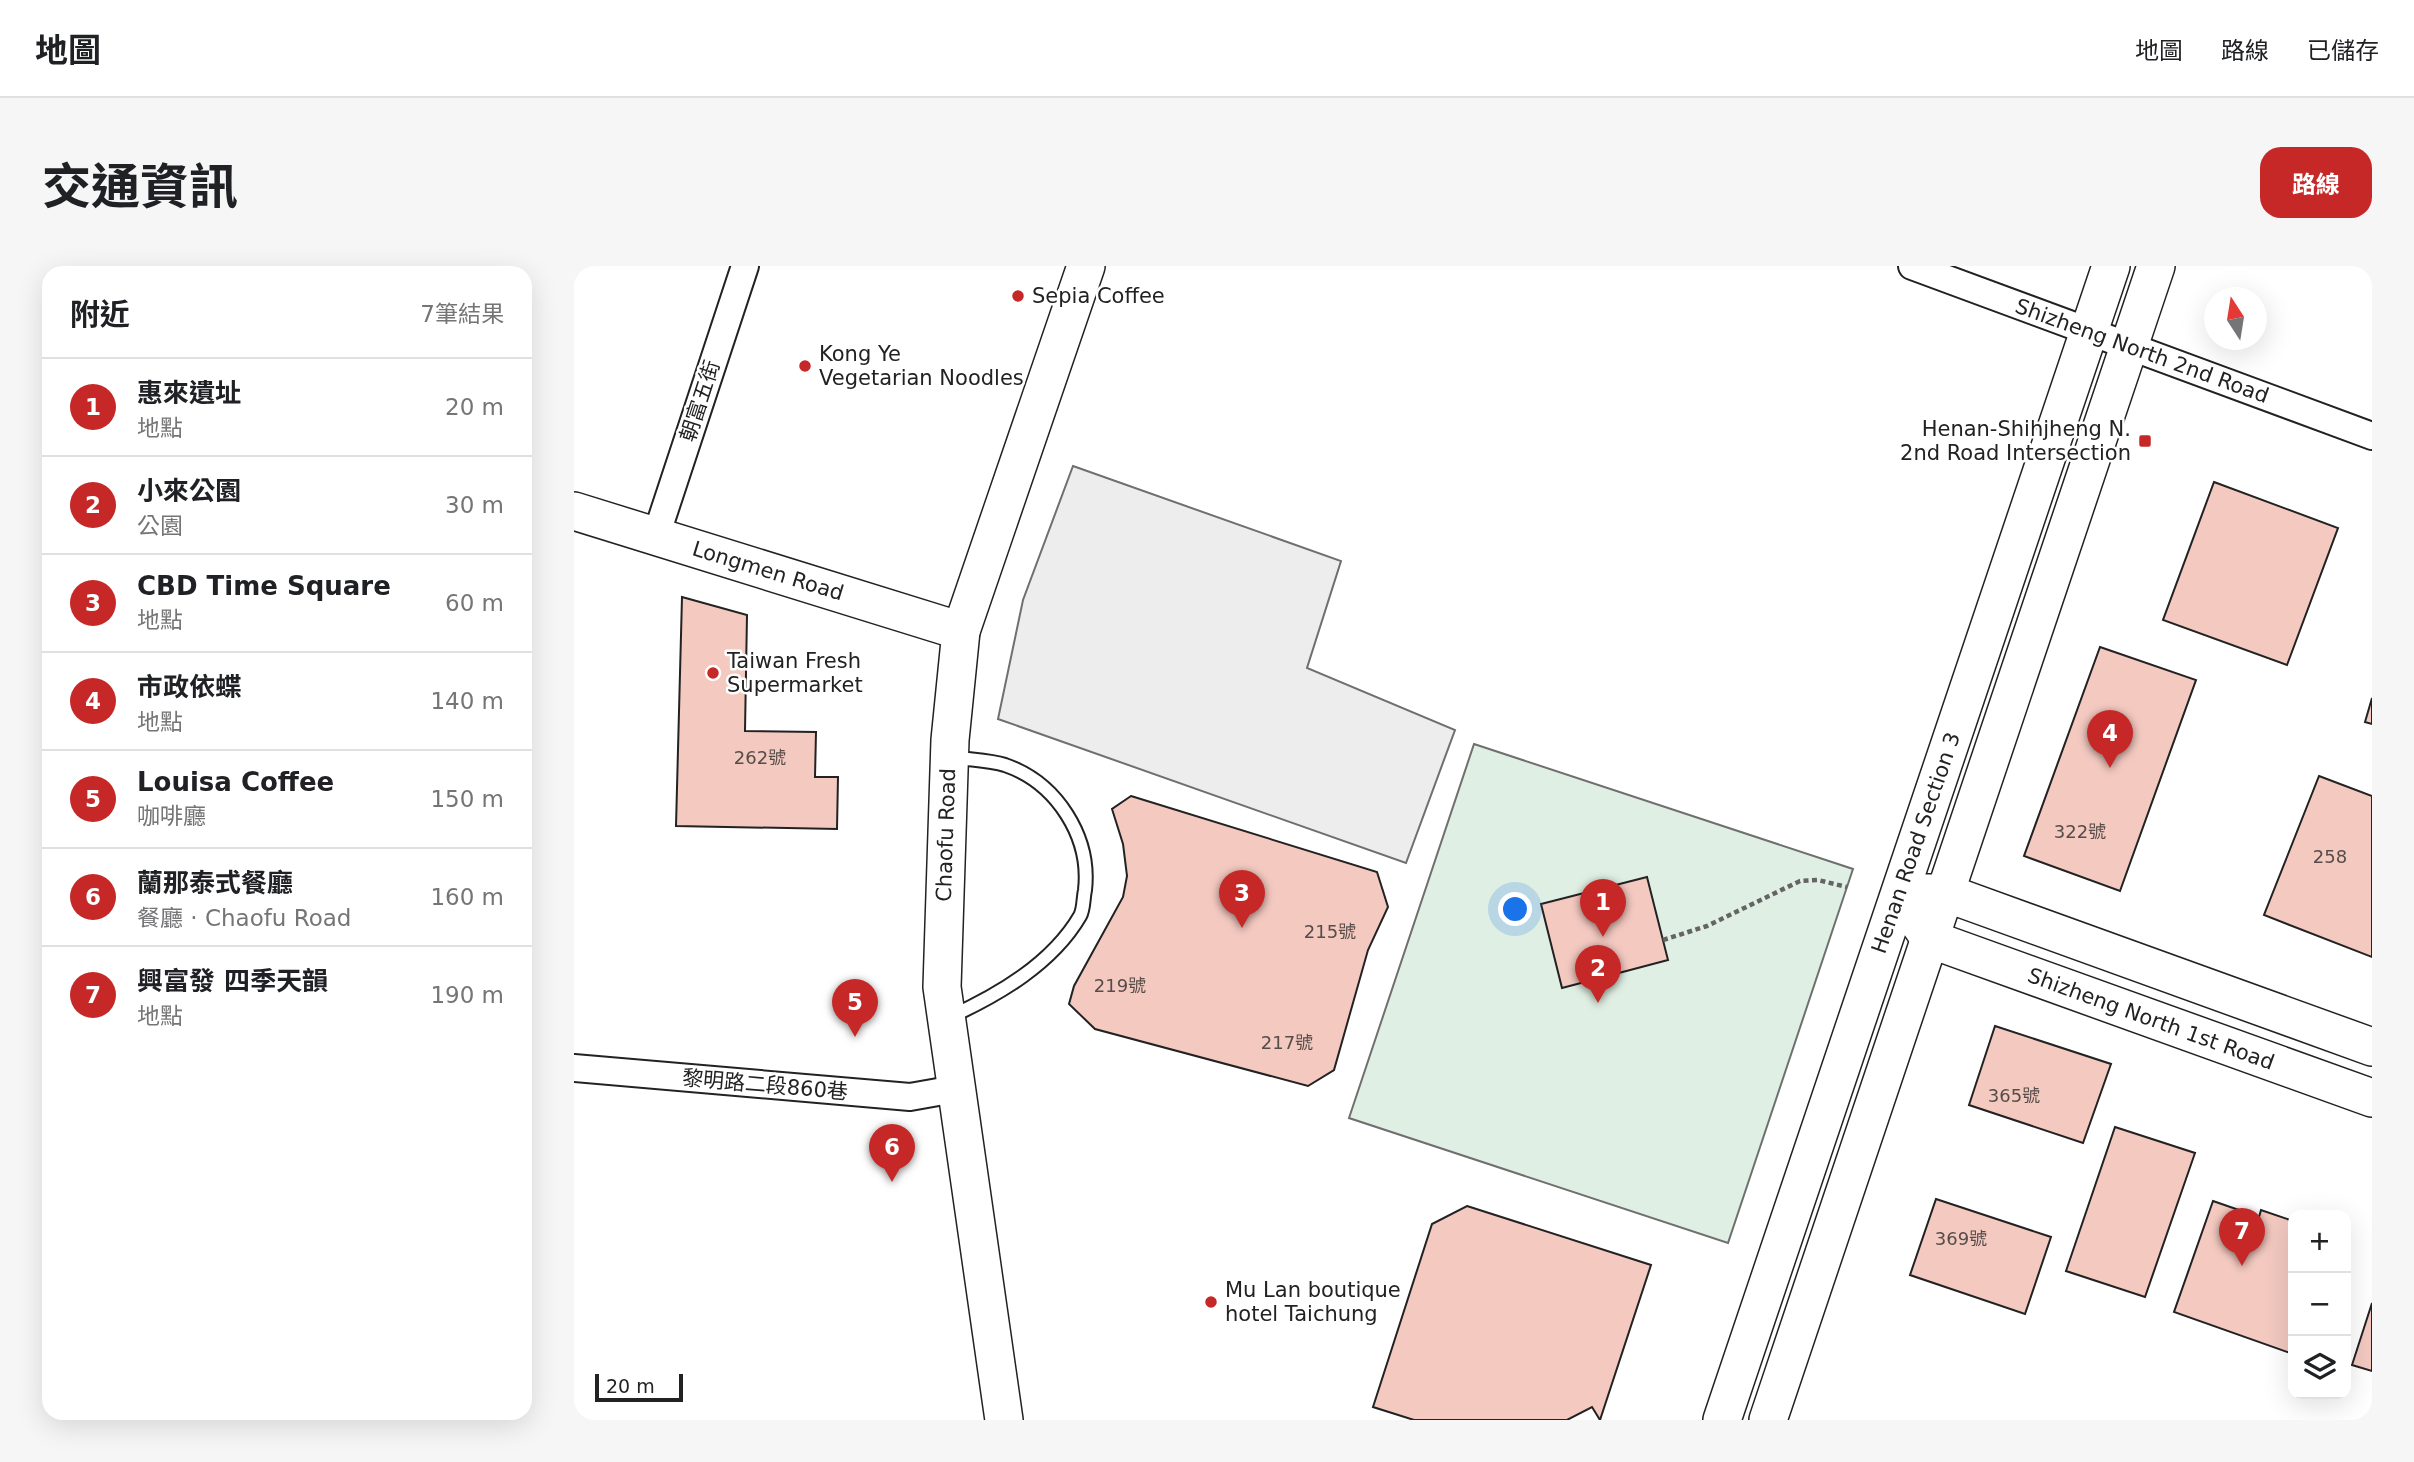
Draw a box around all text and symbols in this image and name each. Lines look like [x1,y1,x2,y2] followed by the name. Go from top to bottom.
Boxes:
[35,31,101,70] text: 地圖
[2135,37,2183,65] text: 地圖
[2221,37,2269,65] text: 路線
[2307,37,2379,65] text: 已儲存
[2260,147,2372,218] button: 路線
[42,159,238,216] text: 交通資訊
[1032,284,1165,308] place label: Sepia Coffee
[2204,287,2267,350] north arrow
[1010,288,1026,304] marker: Sepia Coffee
[2012,294,2272,408] street label: Shizheng North 2nd Road
[70,297,130,332] text: 附近
[420,301,504,327] text: 7筆結果
[819,342,1024,390] place label: Kong Ye Vegetarian Noodles
[676,357,724,445] street label: 朝富五街
[797,358,813,374] marker: Kong Ye Vegetarian Noodles
[137,378,241,408] text: 惠來遺址
[85,394,101,420] text: 1
[445,394,504,420] text: 20 m
[137,415,183,441] text: 地點
[1900,417,2131,465] place label: Henan-Shihjheng N. 2nd Road Intersection
[2137,433,2153,449] marker: Henan-Shihjheng N. 2nd Road Intersection
[137,476,241,506] text: 小來公園
[85,492,101,518] text: 2
[445,492,504,518] text: 30 m
[137,513,183,539] text: 公園
[689,537,847,605] street label: Longmen Road
[137,571,391,601] text: CBD Time Square
[85,590,101,616] text: 3
[445,590,504,616] text: 60 m
[137,607,183,633] text: 地點
[726,649,863,697] place label: Taiwan Fresh Supermarket
[705,665,721,681] marker: Taiwan Fresh Supermarket
[137,672,241,702] text: 市政依蝶
[85,688,101,714] text: 4
[430,688,504,714] text: 140 m
[137,709,183,735] text: 地點
[2087,710,2133,768] pin: 4
[1867,729,1965,957] street label: Henan Road Section 3
[734,747,786,768] house number: 262號
[137,767,334,797] text: Louisa Coffee
[932,768,960,902] street label: Chaofu Road
[85,786,101,812] text: 5
[430,786,504,812] text: 150 m
[137,803,206,829] text: 咖啡廳
[2054,821,2106,842] house number: 322號
[2313,846,2347,867] house number: 258
[137,868,293,898] text: 蘭那泰式餐廳
[1219,870,1265,928] pin: 3
[1580,879,1626,937] pin: 1
[85,884,101,910] text: 6
[430,884,504,910] text: 160 m
[1498,892,1532,926] your location
[137,905,351,931] text: 餐廳 · Chaofu Road
[1304,921,1356,942] house number: 215號
[1575,945,1621,1003] pin: 2
[2025,963,2277,1075] street label: Shizheng North 1st Road
[137,966,328,996] text: 興富發 四季天韻
[1094,975,1146,996] house number: 219號
[832,979,878,1037] pin: 5
[85,982,101,1008] text: 7
[430,982,504,1008] text: 190 m
[137,1003,183,1029] text: 地點
[1261,1032,1313,1053] house number: 217號
[681,1066,849,1104] street label: 黎明路二段860巷
[1988,1085,2040,1106] house number: 365號
[869,1124,915,1182] pin: 6
[2219,1208,2265,1266] pin: 7
[2288,1210,2351,1399] map controls
[2288,1210,2351,1273] button: +
[1935,1228,1987,1249] house number: 369號
[2288,1273,2351,1336] button: −
[1225,1278,1401,1326] place label: Mu Lan boutique hotel Taichung
[1203,1294,1219,1310] marker: Mu Lan boutique hotel Taichung
[2288,1336,2351,1399] button: layers
[595,1371,682,1403] scale bar
[606,1375,655,1397] text: 20 m

